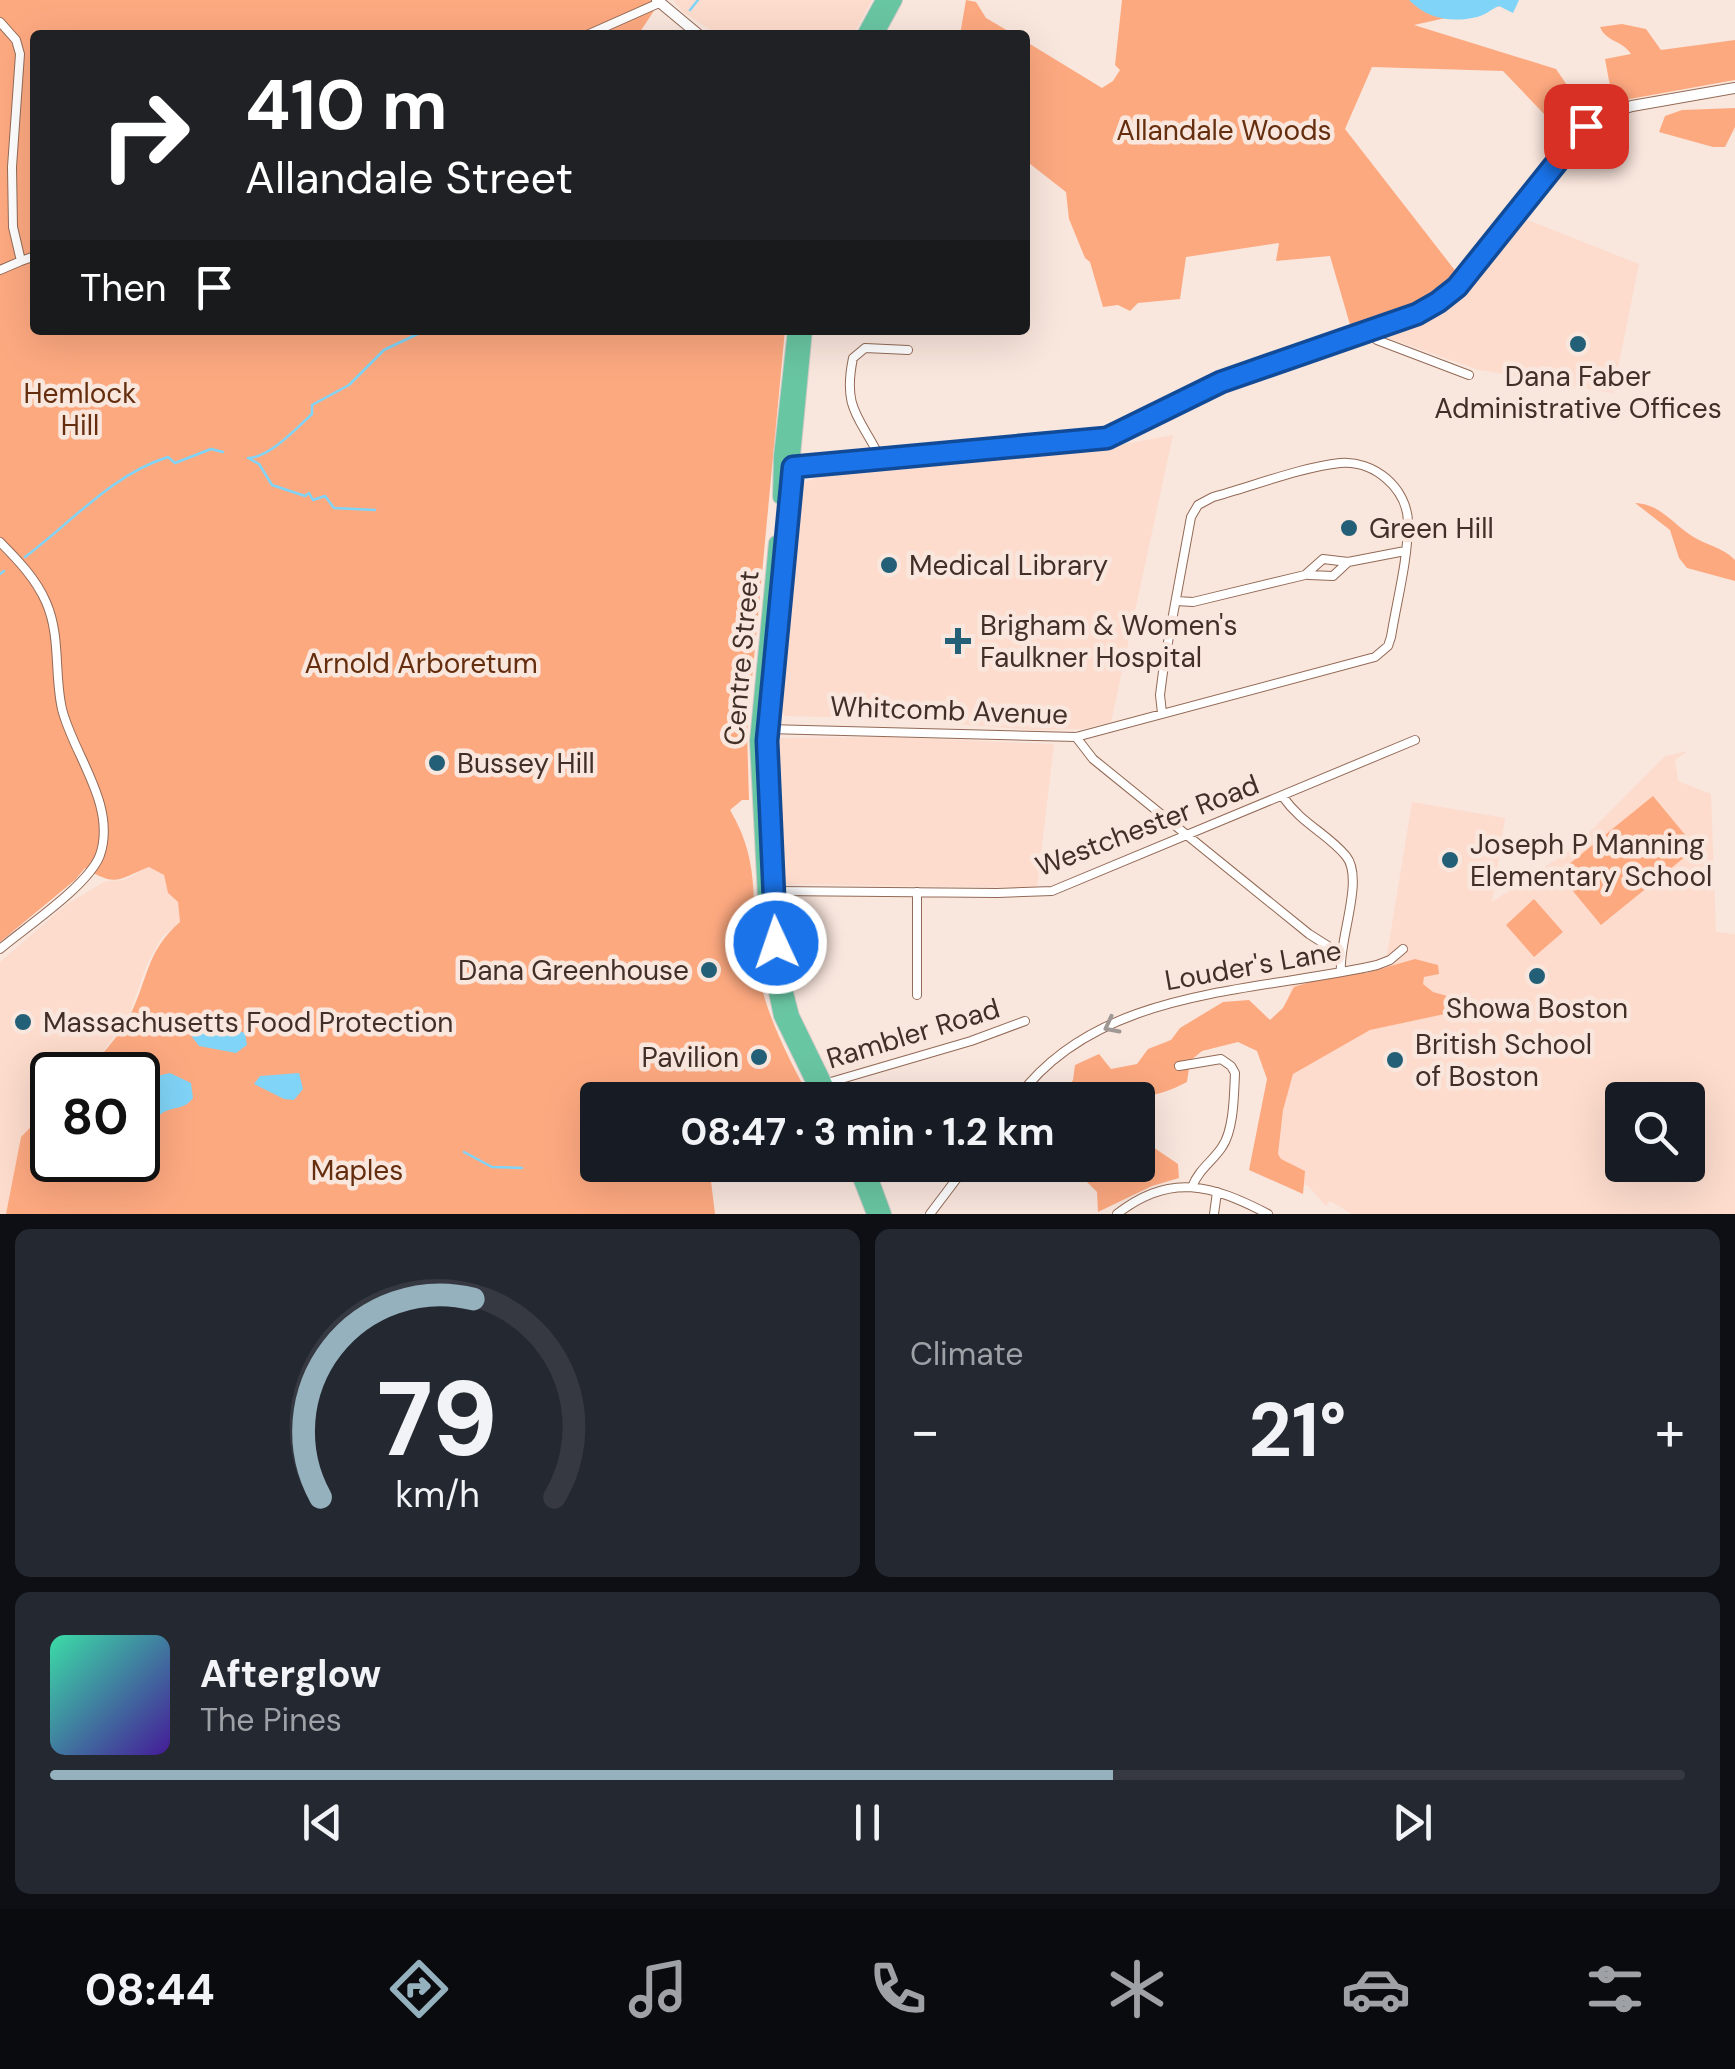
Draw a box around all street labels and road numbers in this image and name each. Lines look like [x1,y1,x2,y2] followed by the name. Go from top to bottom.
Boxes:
[715,569,768,747] street label: Centre Street
[829,688,1069,733] street label: Whitcomb Avenue
[1030,766,1264,885] street label: Westchester Road
[1162,932,1344,999] street label: Louder's Lane
[822,990,1004,1077] street label: Rambler Road

